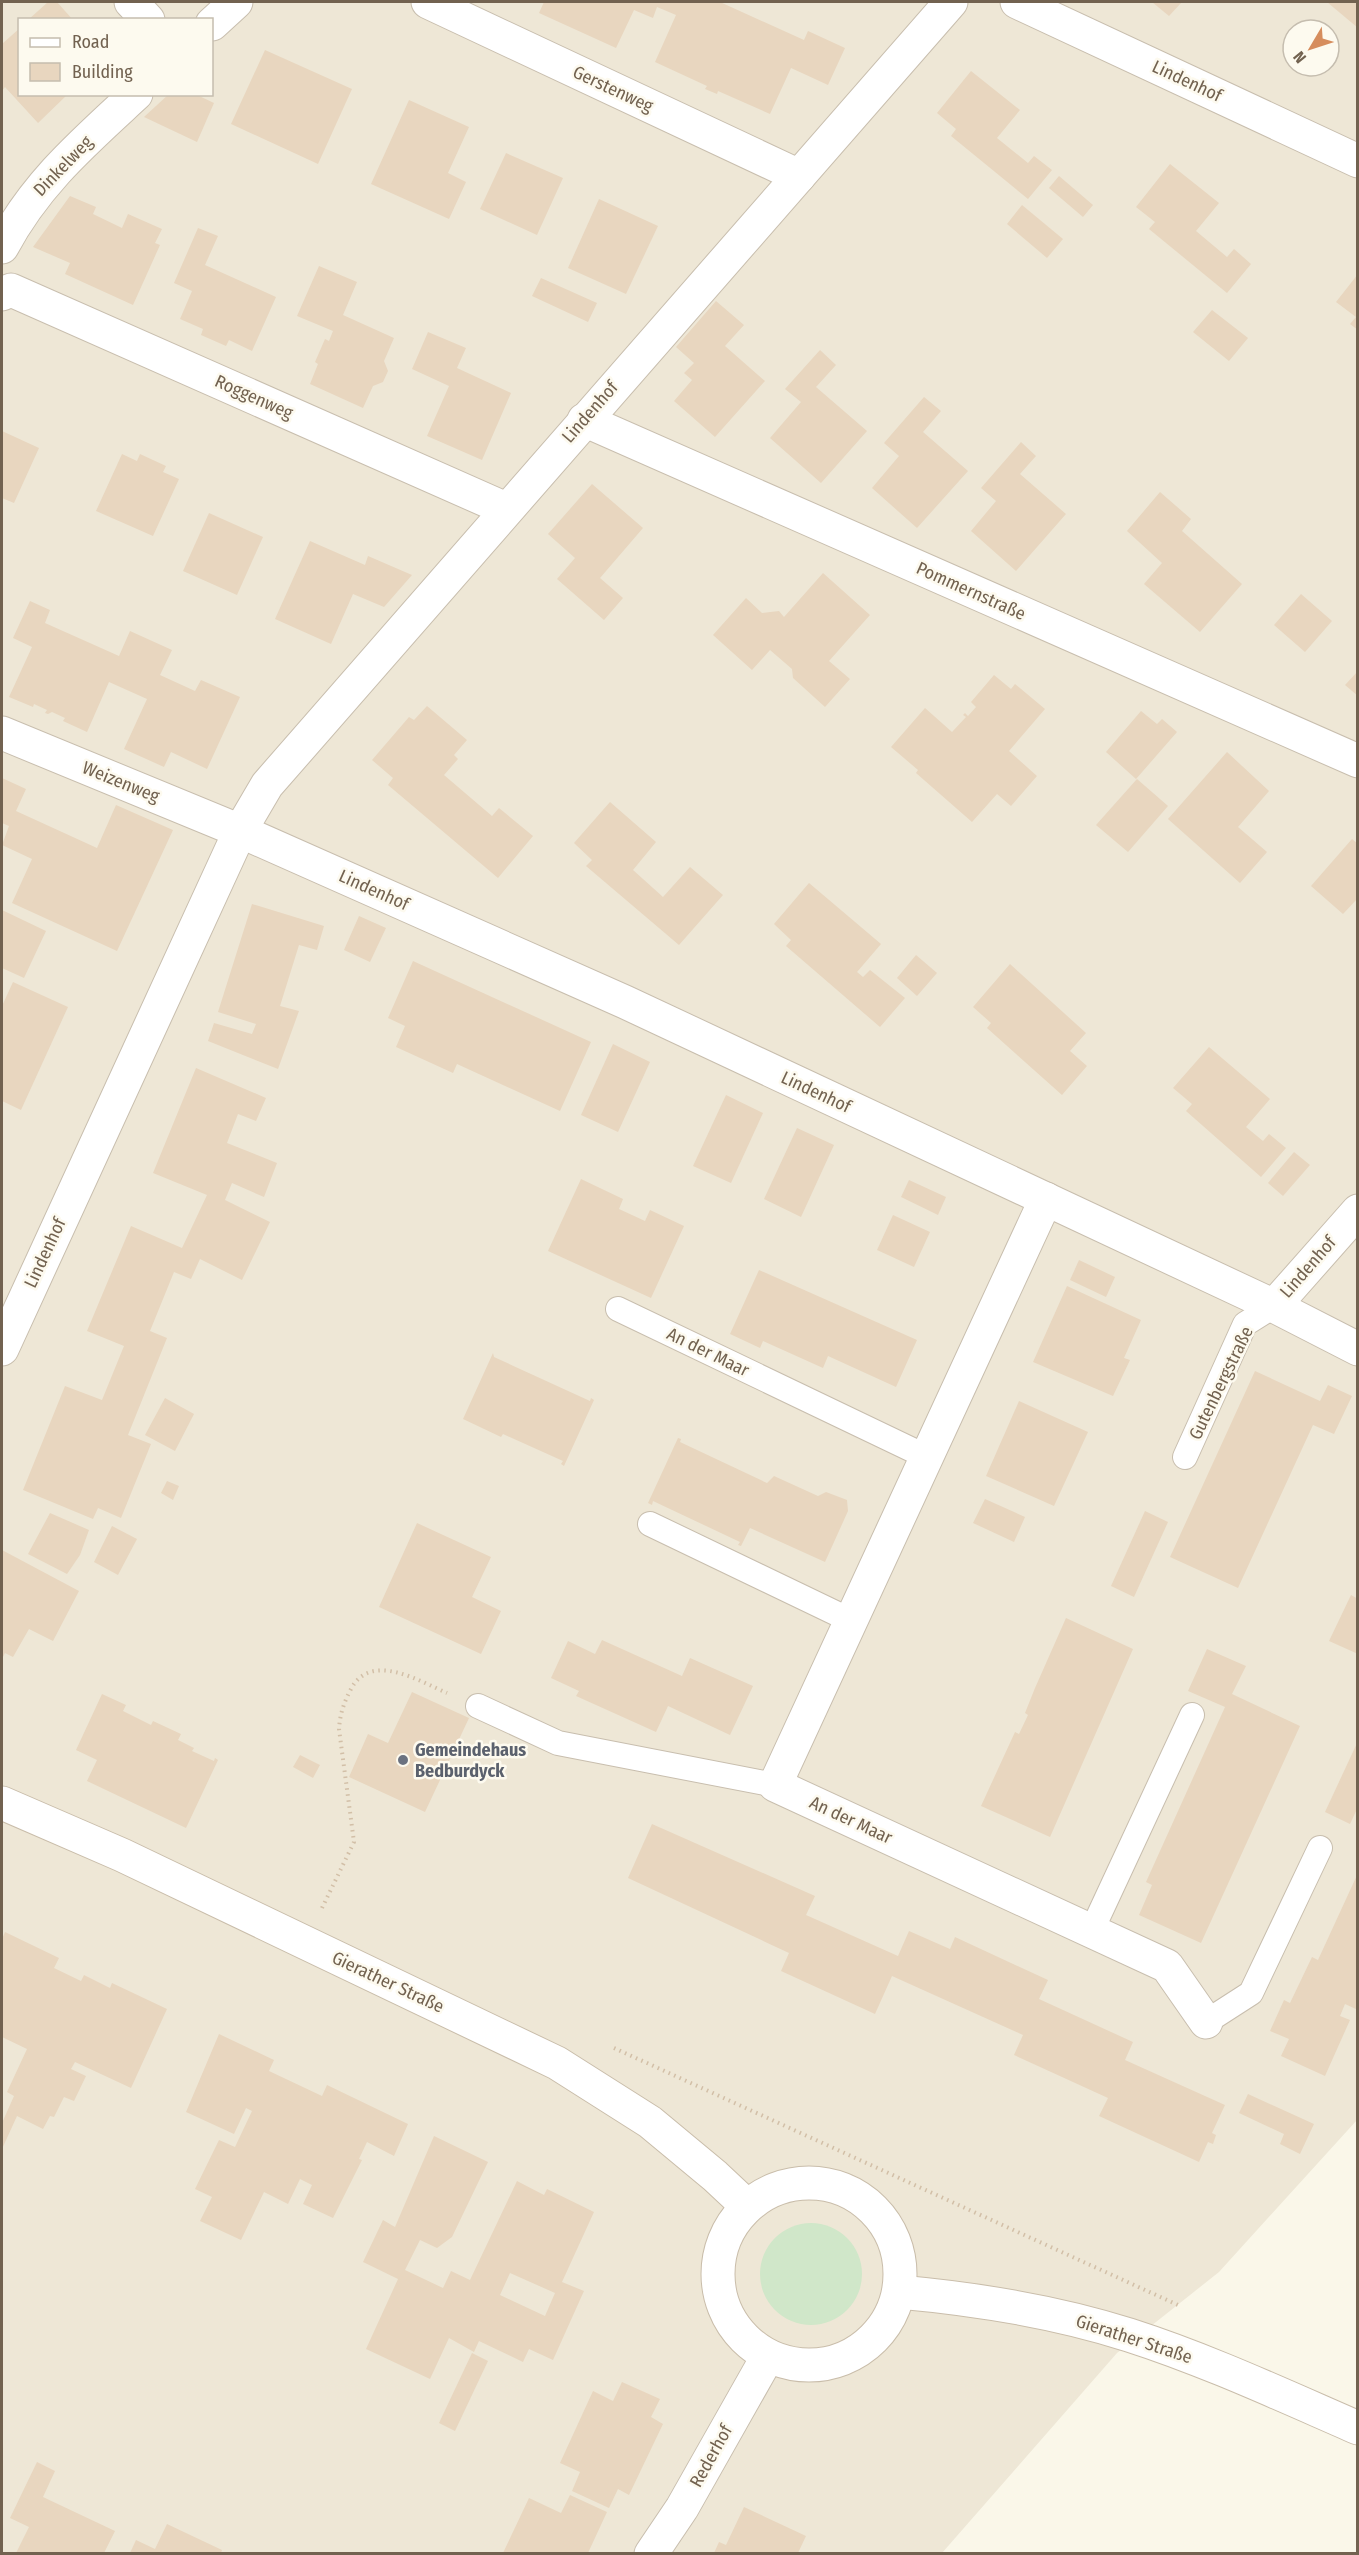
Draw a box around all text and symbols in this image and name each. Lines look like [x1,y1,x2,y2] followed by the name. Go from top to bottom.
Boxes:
[18,18,213,96] legend
[1281,18,1341,78] north arrow
[72,31,109,53] text: Road
[1289,47,1310,67] text: N
[1149,55,1227,107] street label: Lindenhof
[72,61,133,83] text: Building
[569,61,657,117] street label: Gerstenweg
[29,131,98,201] street label: Dinkelweg
[212,370,297,424] street label: Roggenweg
[557,376,624,447] street label: Lindenhof
[913,557,1029,625] street label: Pommernstraße
[79,757,163,808] street label: Weizenweg
[336,865,414,916] street label: Lindenhof
[778,1066,856,1118] street label: Lindenhof
[19,1213,71,1291] street label: Lindenhof
[1275,1231,1342,1302] street label: Lindenhof
[663,1323,753,1382] street label: An der Maar
[1184,1323,1258,1443] street label: Gutenbergstraße
[415,1739,526,1782] place label: Gemeindehaus Bedburdyck
[396,1753,410,1767] marker: Gemeindehaus Bedburdyck
[806,1791,897,1849] street label: An der Maar
[329,1946,448,2018] street label: Gierather Straße
[1073,2310,1195,2368] street label: Gierather Straße
[685,2420,738,2491] street label: Rederhof

